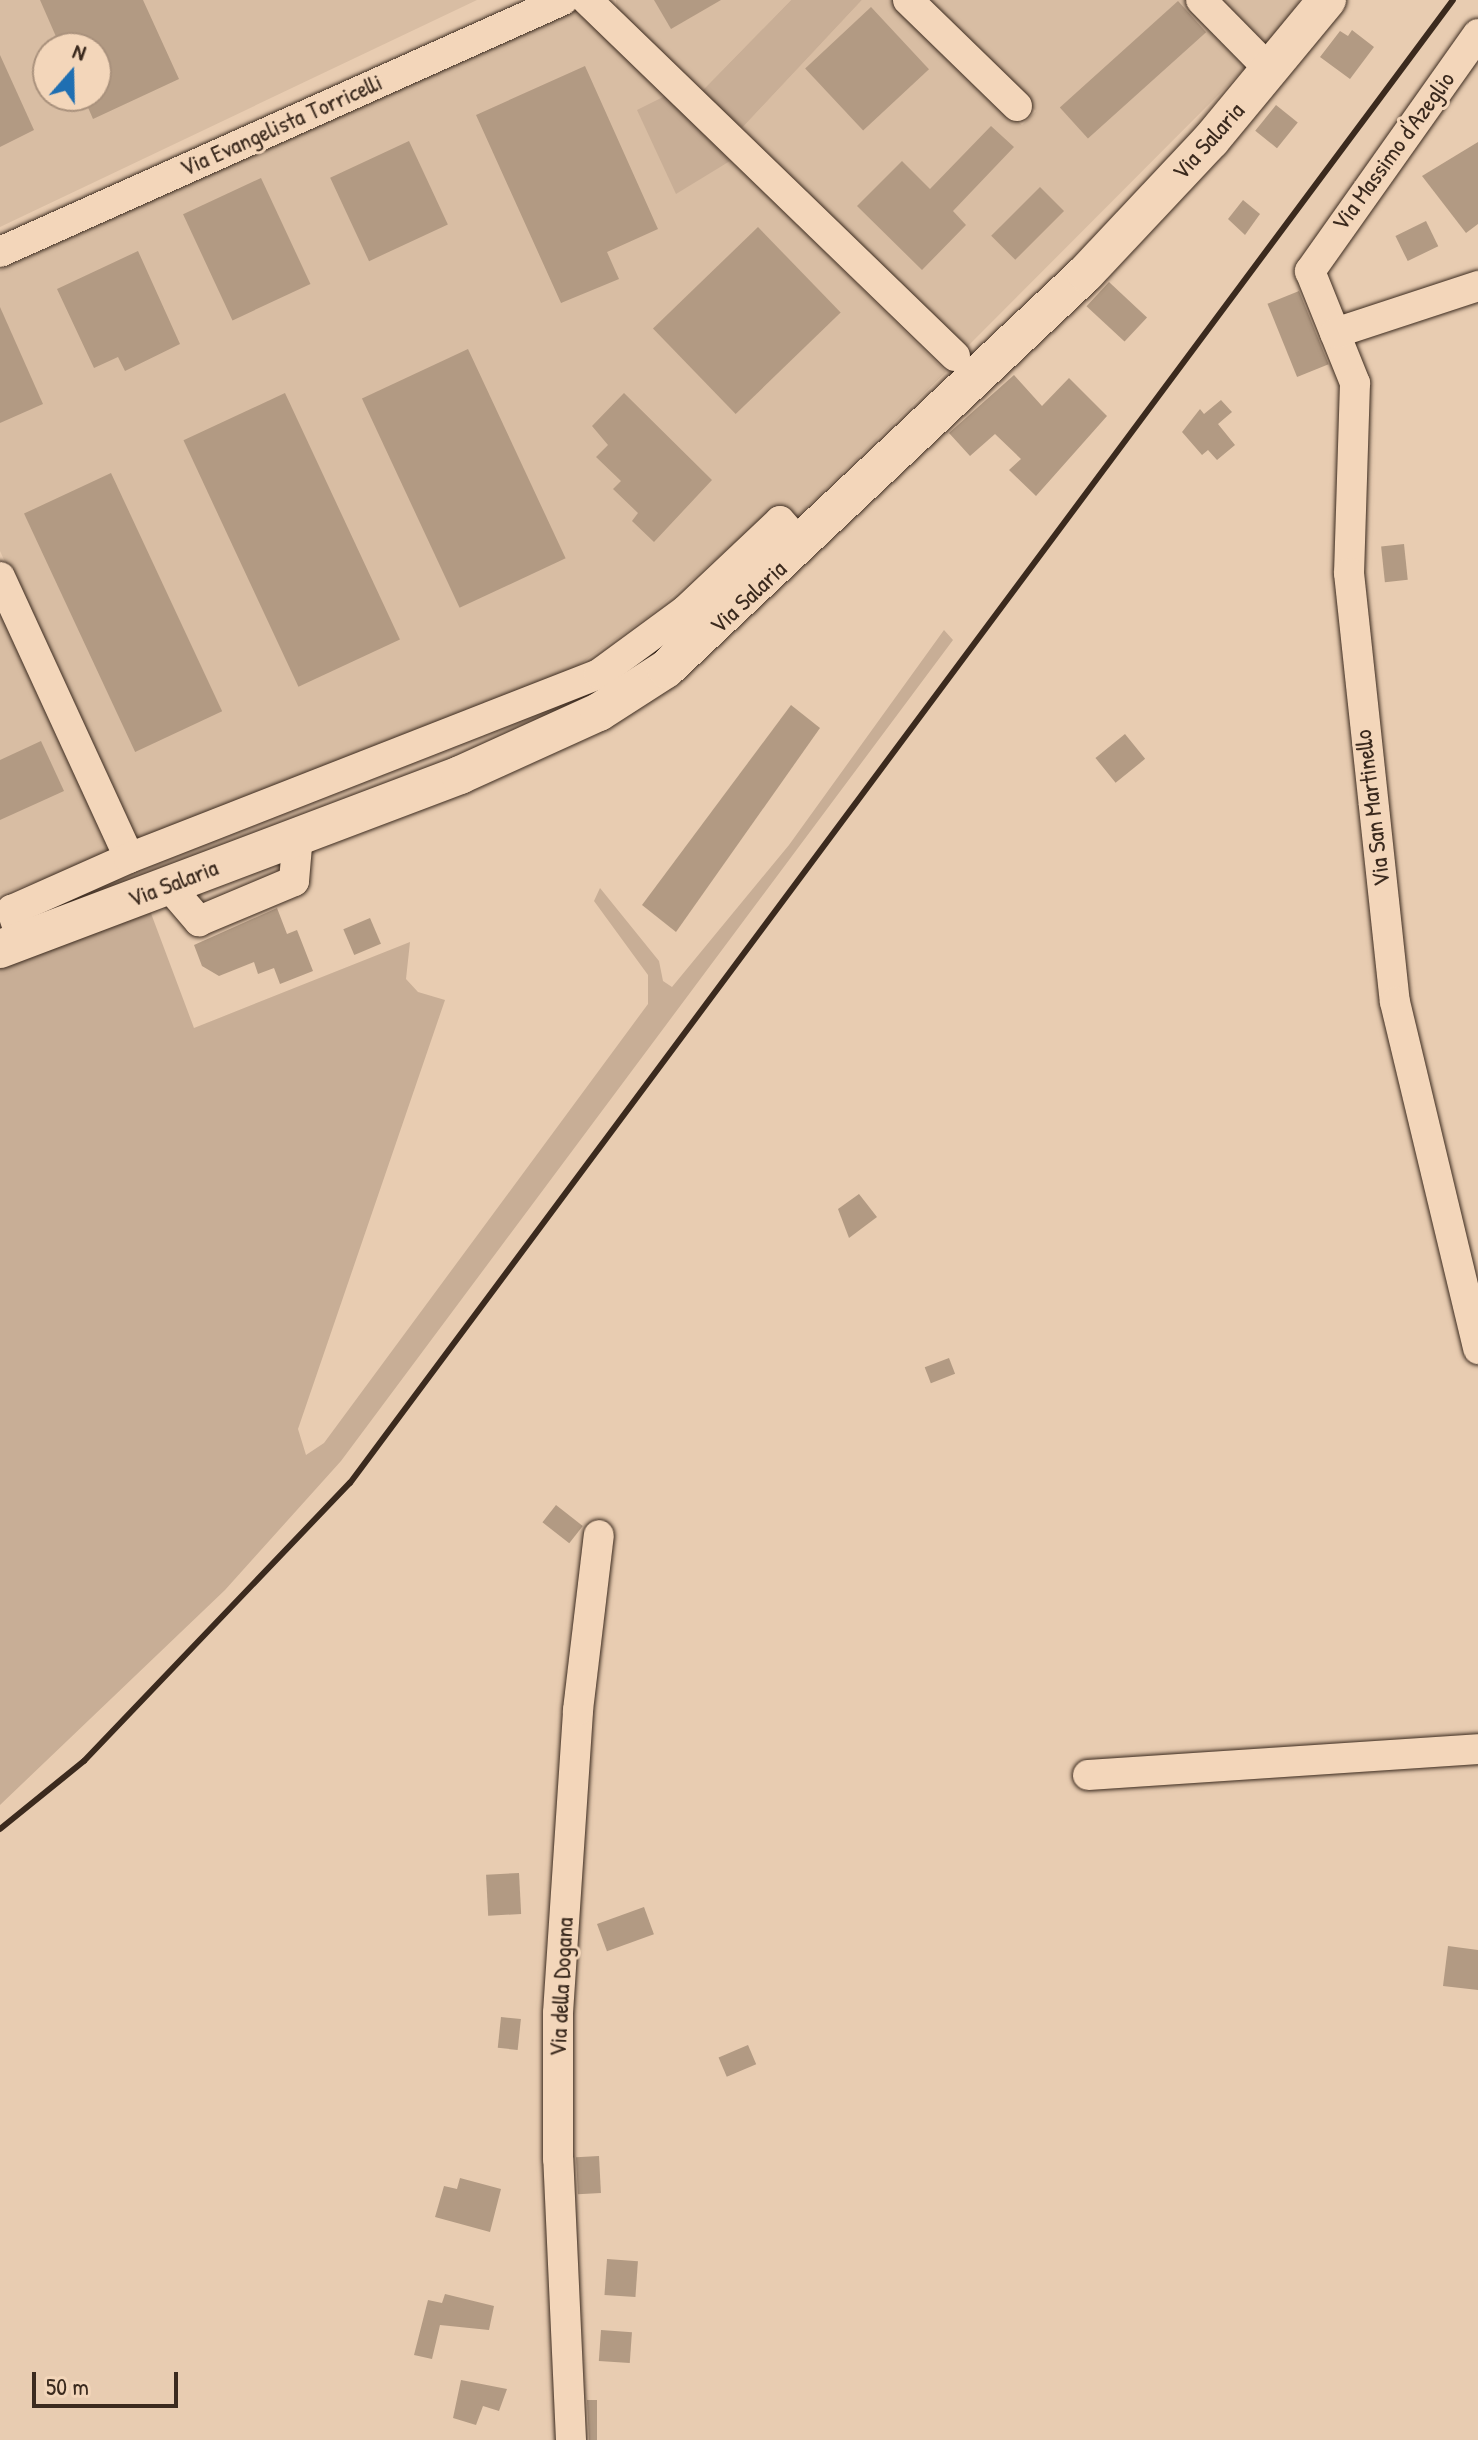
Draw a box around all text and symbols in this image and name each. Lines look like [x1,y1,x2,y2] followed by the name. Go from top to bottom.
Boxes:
[32,32,112,112] north arrow
[69,35,90,67] text: N
[1326,66,1460,236] street label: Via Massimo d'Azeglio
[176,68,386,182] street label: Via Evangelista Torricelli
[1166,96,1250,186] street label: Via Salaria
[704,554,792,640] street label: Via Salaria
[1348,728,1396,888] street label: Via San Martinello
[124,853,222,913] street label: Via Salaria
[543,1917,579,2057] street label: Via della Dogana
[36,2356,182,2406] scale bar
[46,2370,89,2402] text: 50 m

